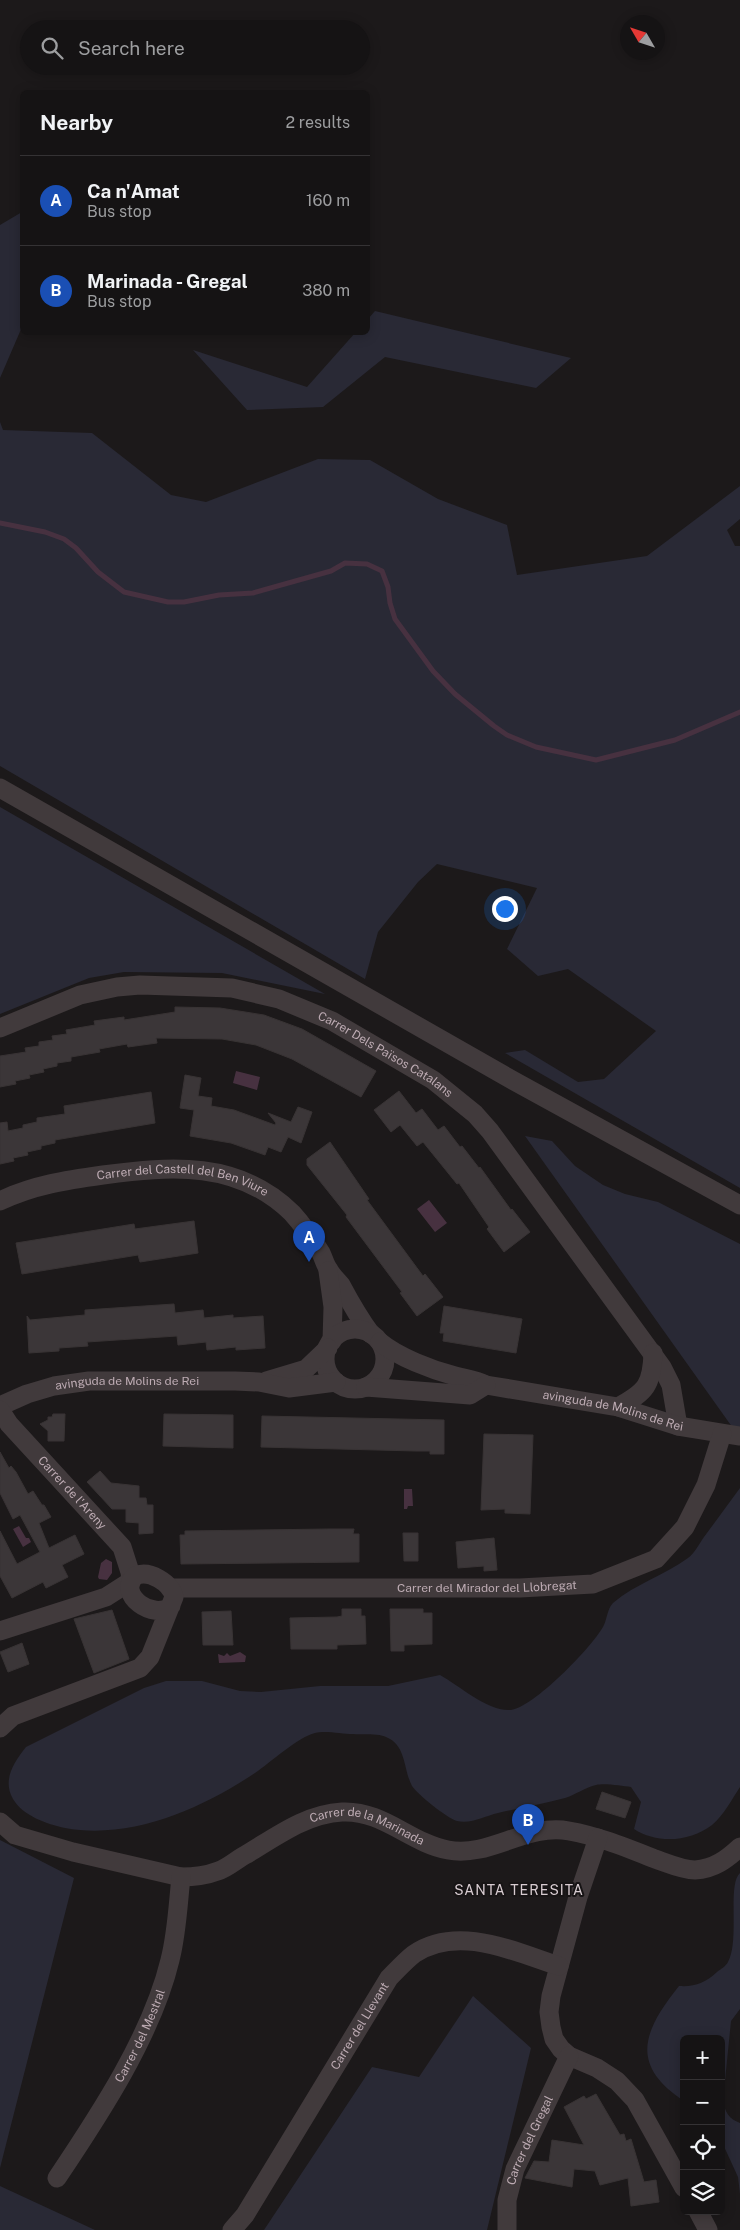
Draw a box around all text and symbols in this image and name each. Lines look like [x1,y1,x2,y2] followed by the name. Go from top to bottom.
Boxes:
[620,15,665,60] north arrow
[20,20,370,75] search box
[38,34,66,62] icon: search
[78,37,185,59] text: Search here
[40,110,113,135] text: Nearby
[285,113,350,132] text: 2 results
[87,180,180,202] text: Ca n'Amat
[50,191,62,210] text: A
[306,191,350,210] text: 160 m
[87,202,151,221] text: Bus stop
[87,270,248,292] text: Marinada - Gregal
[51,281,61,300] text: B
[302,281,350,300] text: 380 m
[87,292,151,311] text: Bus stop
[492,896,518,922] your location
[316,1009,455,1100] street label: Carrer Dels Països Catalans
[96,1162,271,1199] street label: Carrer del Castell del Ben Viure
[293,1221,325,1262] pin: A
[54,1374,199,1393] street label: avinguda de Molins de Rei
[542,1388,684,1434] street label: avinguda de Molins de Rei
[35,1453,110,1533] street label: Carrer de l'Areny
[397,1578,578,1595] street label: Carrer del Mirador del Llobregat
[512,1804,544,1845] pin: B
[308,1805,426,1848] street label: Carrer de la Marinada
[454,1882,584,1898] district label: SANTA TERESITA
[328,1979,392,2072] street label: Carrer del Llevant
[112,1987,168,2085] street label: Carrer del Mestral
[680,2035,725,2215] map controls
[680,2035,725,2080] button: +
[680,2080,725,2125] button: −
[504,2093,556,2187] street label: Carrer del Gregal
[680,2125,725,2170] button: locate
[680,2170,725,2215] button: layers

